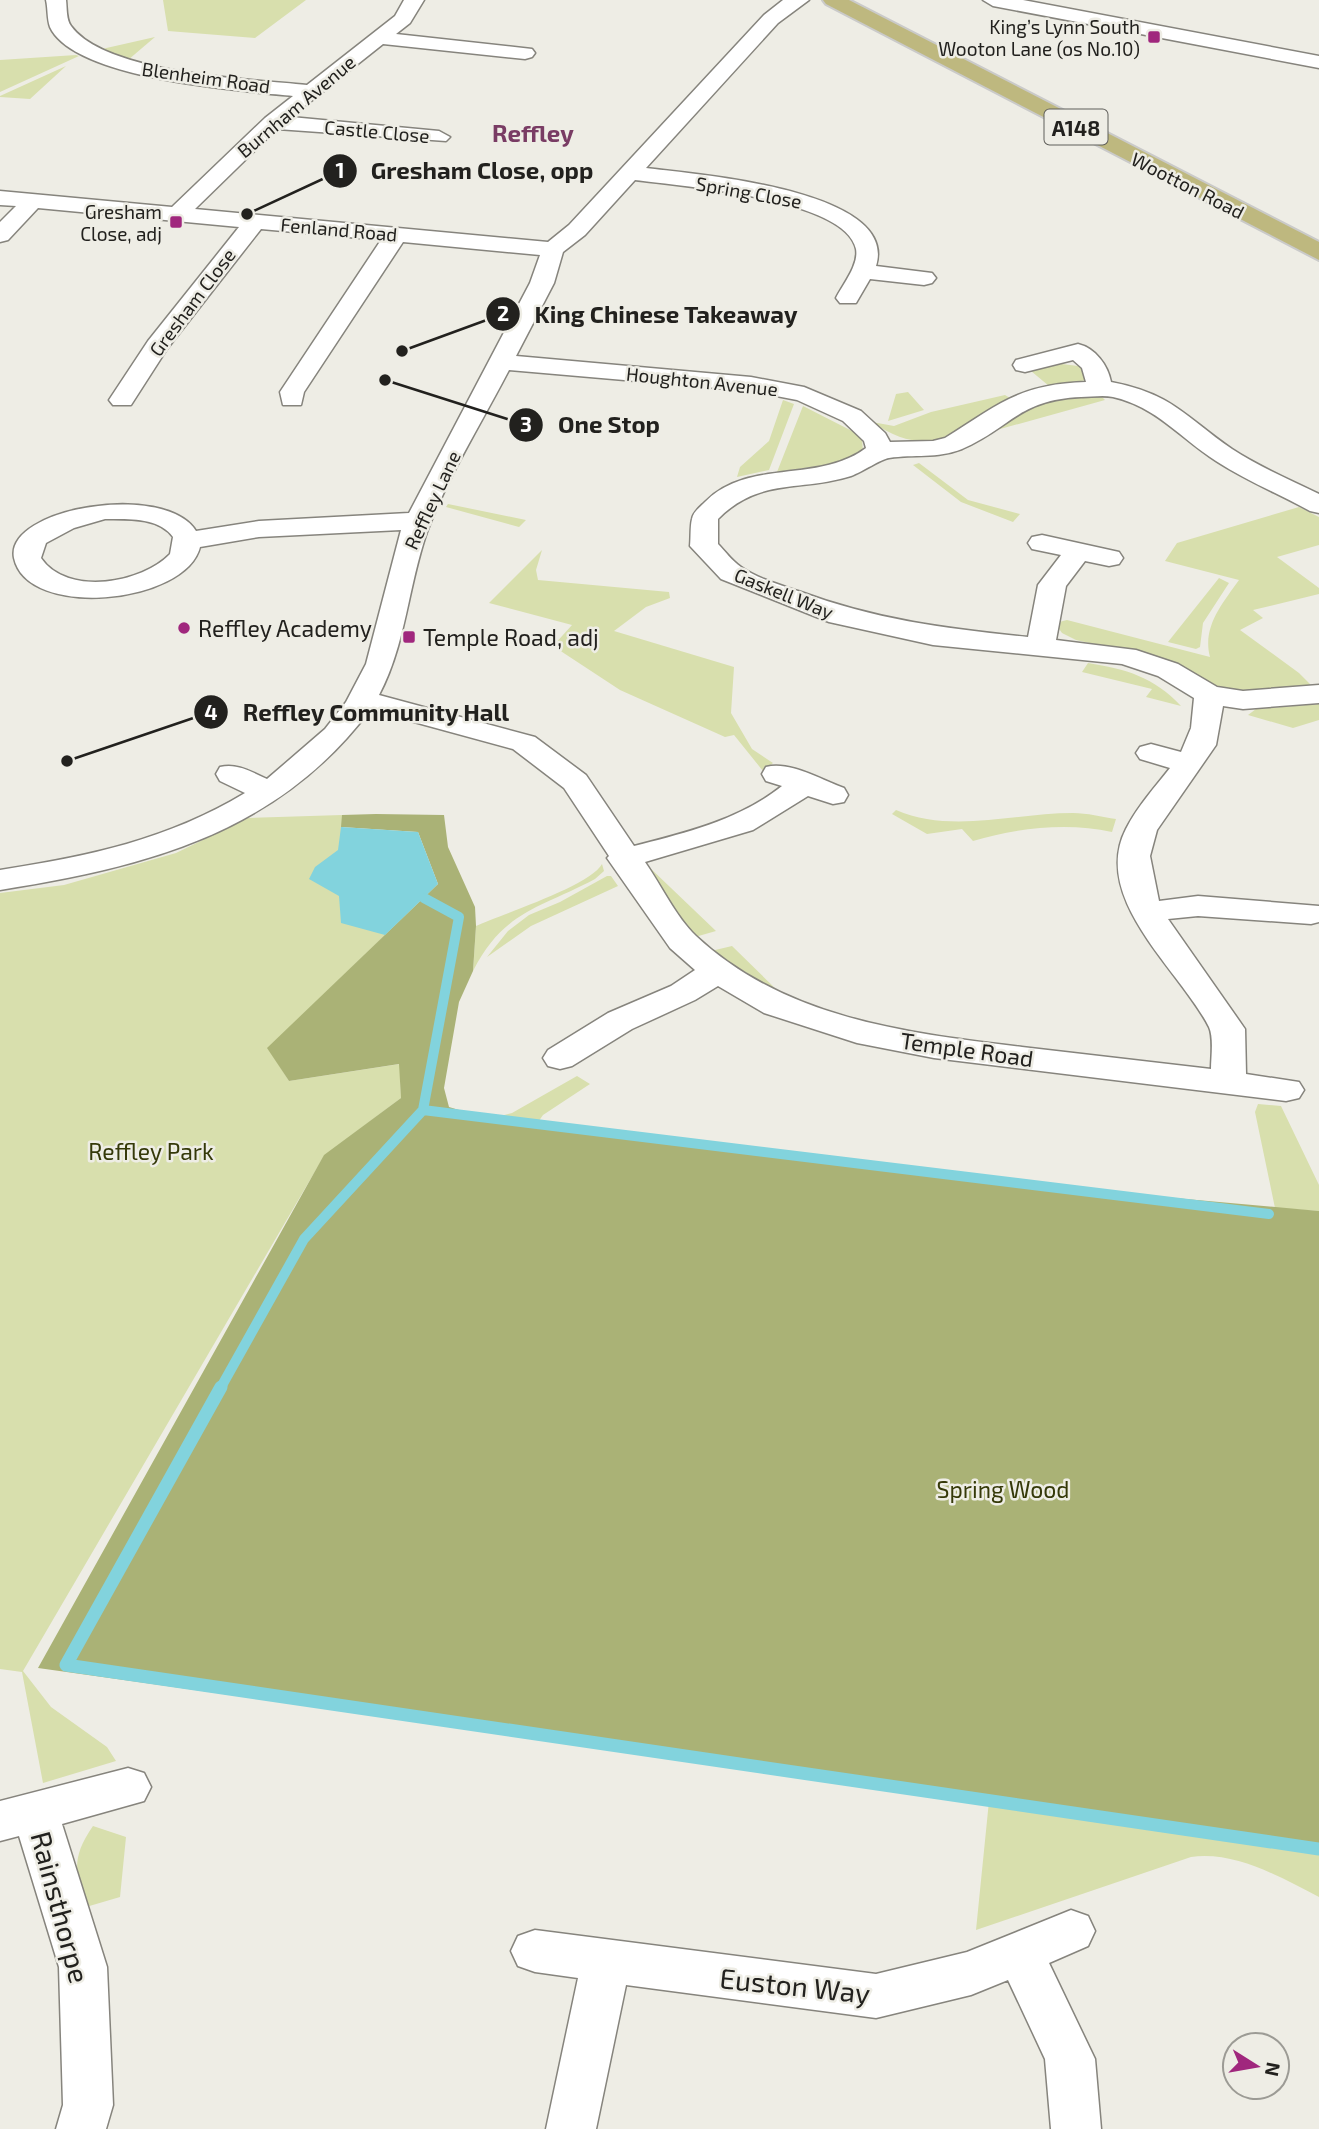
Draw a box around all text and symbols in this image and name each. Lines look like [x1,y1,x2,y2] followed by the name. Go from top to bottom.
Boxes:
[938,15,1140,60] place label: King’s Lynn South Wooton Lane (os No.10)
[1146,29,1162,45] marker: King’s Lynn South Wooton Lane (os No.10)
[232,50,360,162] street label: Burnham Avenue
[140,57,272,97] street label: Blenheim Road
[1044,110,1108,144] road number: A148
[324,115,430,147] street label: Castle Close
[492,118,574,147] district label: Reffley
[1128,147,1248,223] street label: Wootton Road
[322,148,608,193] callout: Gresham Close, opp
[371,155,593,184] text: Gresham Close, opp
[335,157,345,182] text: 1
[694,171,804,213] street label: Spring Close
[80,200,162,245] place label: Gresham Close, adj
[280,212,398,246] street label: Fenland Road
[168,214,184,230] marker: Gresham Close, adj
[144,244,240,360] street label: Gresham Close
[485,292,812,337] callout: King Chinese Takeaway
[534,299,798,328] text: King Chinese Takeaway
[497,300,509,325] text: 2
[625,362,779,400] street label: Houghton Avenue
[508,402,674,447] callout: One Stop
[558,409,660,438] text: One Stop
[520,411,532,436] text: 3
[399,447,465,553] street label: Reffley Lane
[731,563,837,623] street label: Gaskell Way
[198,614,372,642] place label: Reffley Academy
[176,620,192,636] marker: Reffley Academy
[423,623,599,651] place label: Temple Road, adj
[401,629,417,645] marker: Temple Road, adj
[193,690,523,735] callout: Reffley Community Hall
[243,697,509,726] text: Reffley Community Hall
[204,699,218,724] text: 4
[899,1026,1035,1072] street label: Temple Road
[88,1137,214,1165] park label: Reffley Park
[937,1475,1069,1503] park label: Spring Wood
[24,1828,98,1986] street label: Rainsthorpe
[718,1960,872,2010] street label: Euston Way
[1221,2031,1291,2101] north arrow
[1261,2060,1286,2078] text: N

